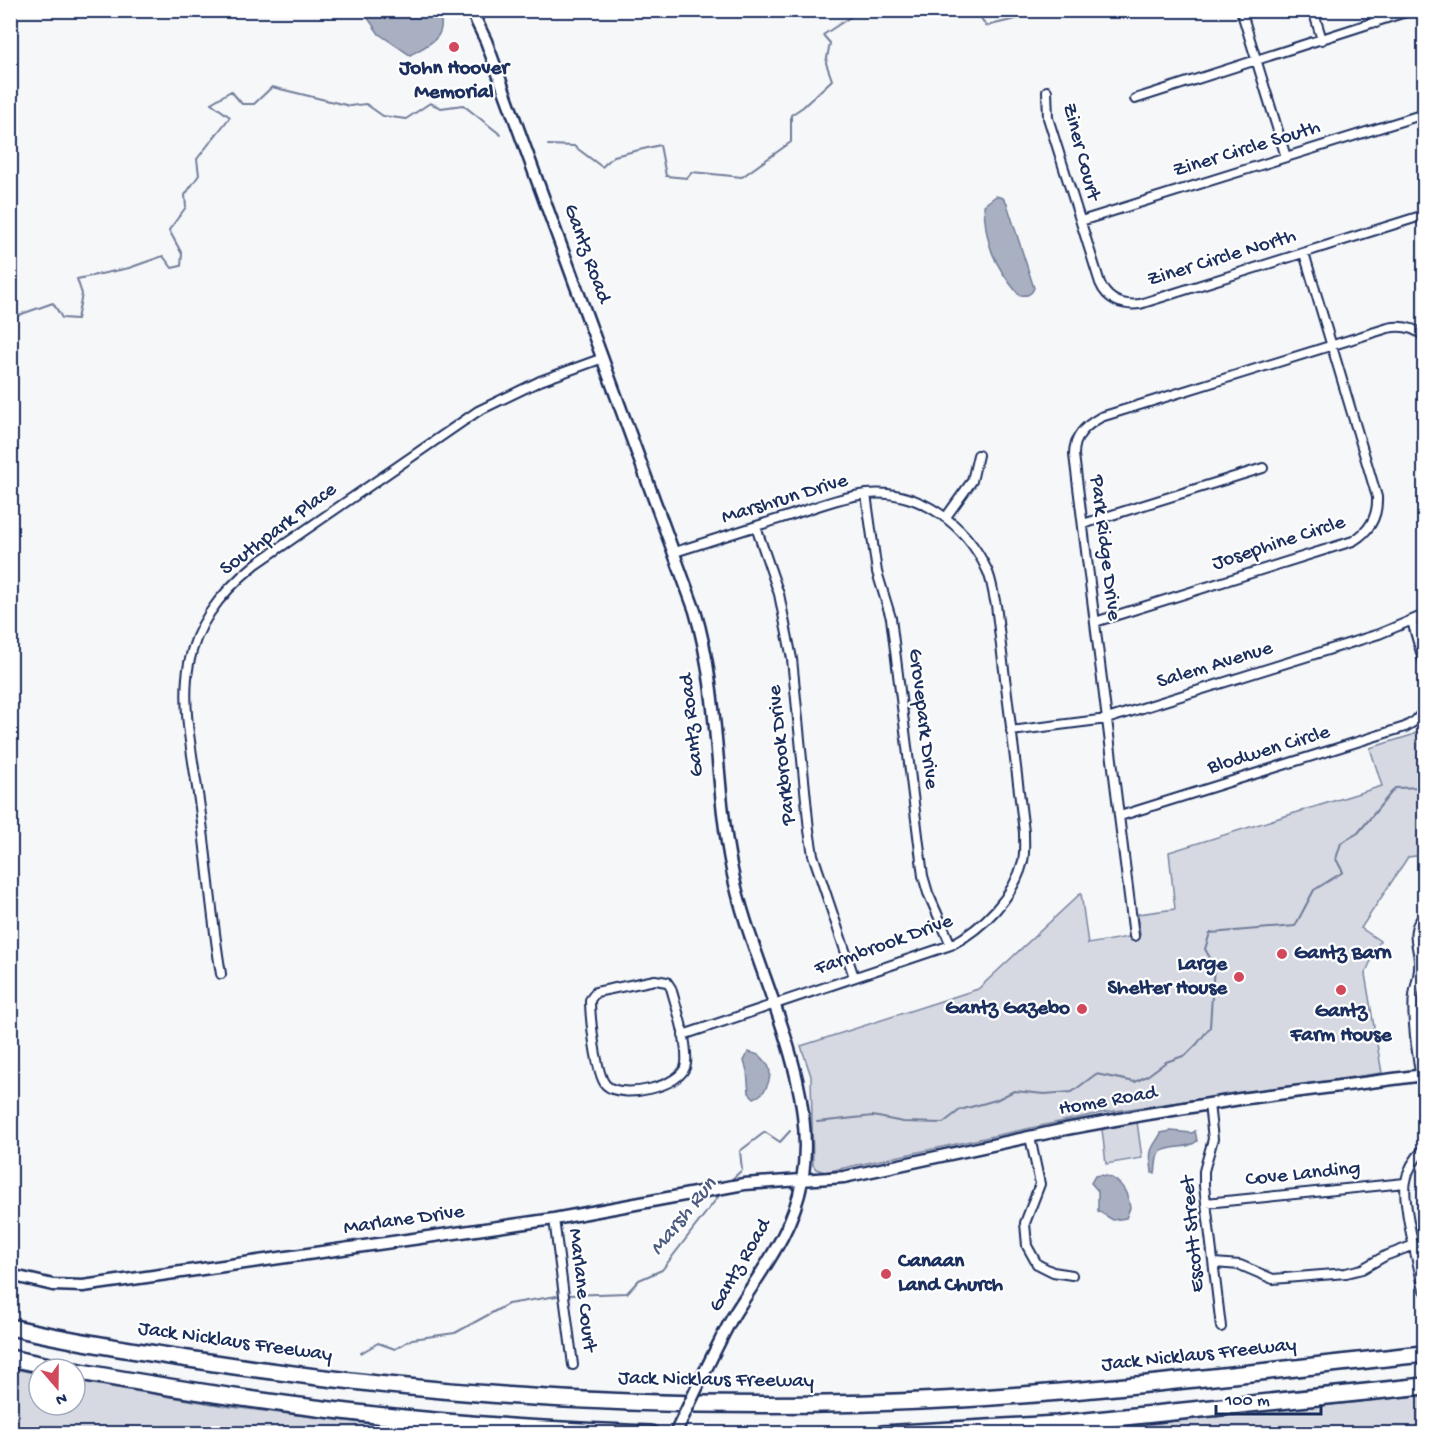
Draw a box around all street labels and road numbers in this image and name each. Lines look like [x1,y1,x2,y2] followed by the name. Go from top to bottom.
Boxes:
[1055,101,1106,206] street label: Ziner Court
[1170,116,1324,184] street label: Ziner Circle South
[557,201,616,309] street label: Gantz Road
[1145,225,1299,293] street label: Ziner Circle North
[719,469,852,531] street label: Marshrun Drive
[1083,473,1125,623] street label: Park Ridge Drive
[216,477,343,582] street label: Southpark Place
[1209,510,1350,577] street label: Josephine Circle
[1154,636,1277,695] street label: Salem Avenue
[901,647,943,792] street label: Grovepark Drive
[675,671,711,778] street label: Gantz Road
[763,683,803,827] street label: Parkbrook Drive
[1204,720,1334,782] street label: Blodwen Circle
[811,909,958,983] street label: Farmbrook Drive
[1057,1081,1161,1123] street label: Home Road
[1244,1157,1362,1193] street label: Cove Landing
[1176,1172,1212,1293] street label: Escott Street
[342,1200,467,1242] street label: Marlane Drive
[704,1213,779,1317] street label: Gantz Road
[561,1227,601,1355] street label: Marlane Court
[136,1317,334,1369] street label: Jack Nicklaus Freeway
[1100,1333,1298,1379] street label: Jack Nicklaus Freeway
[618,1367,814,1395] street label: Jack Nicklaus Freeway

